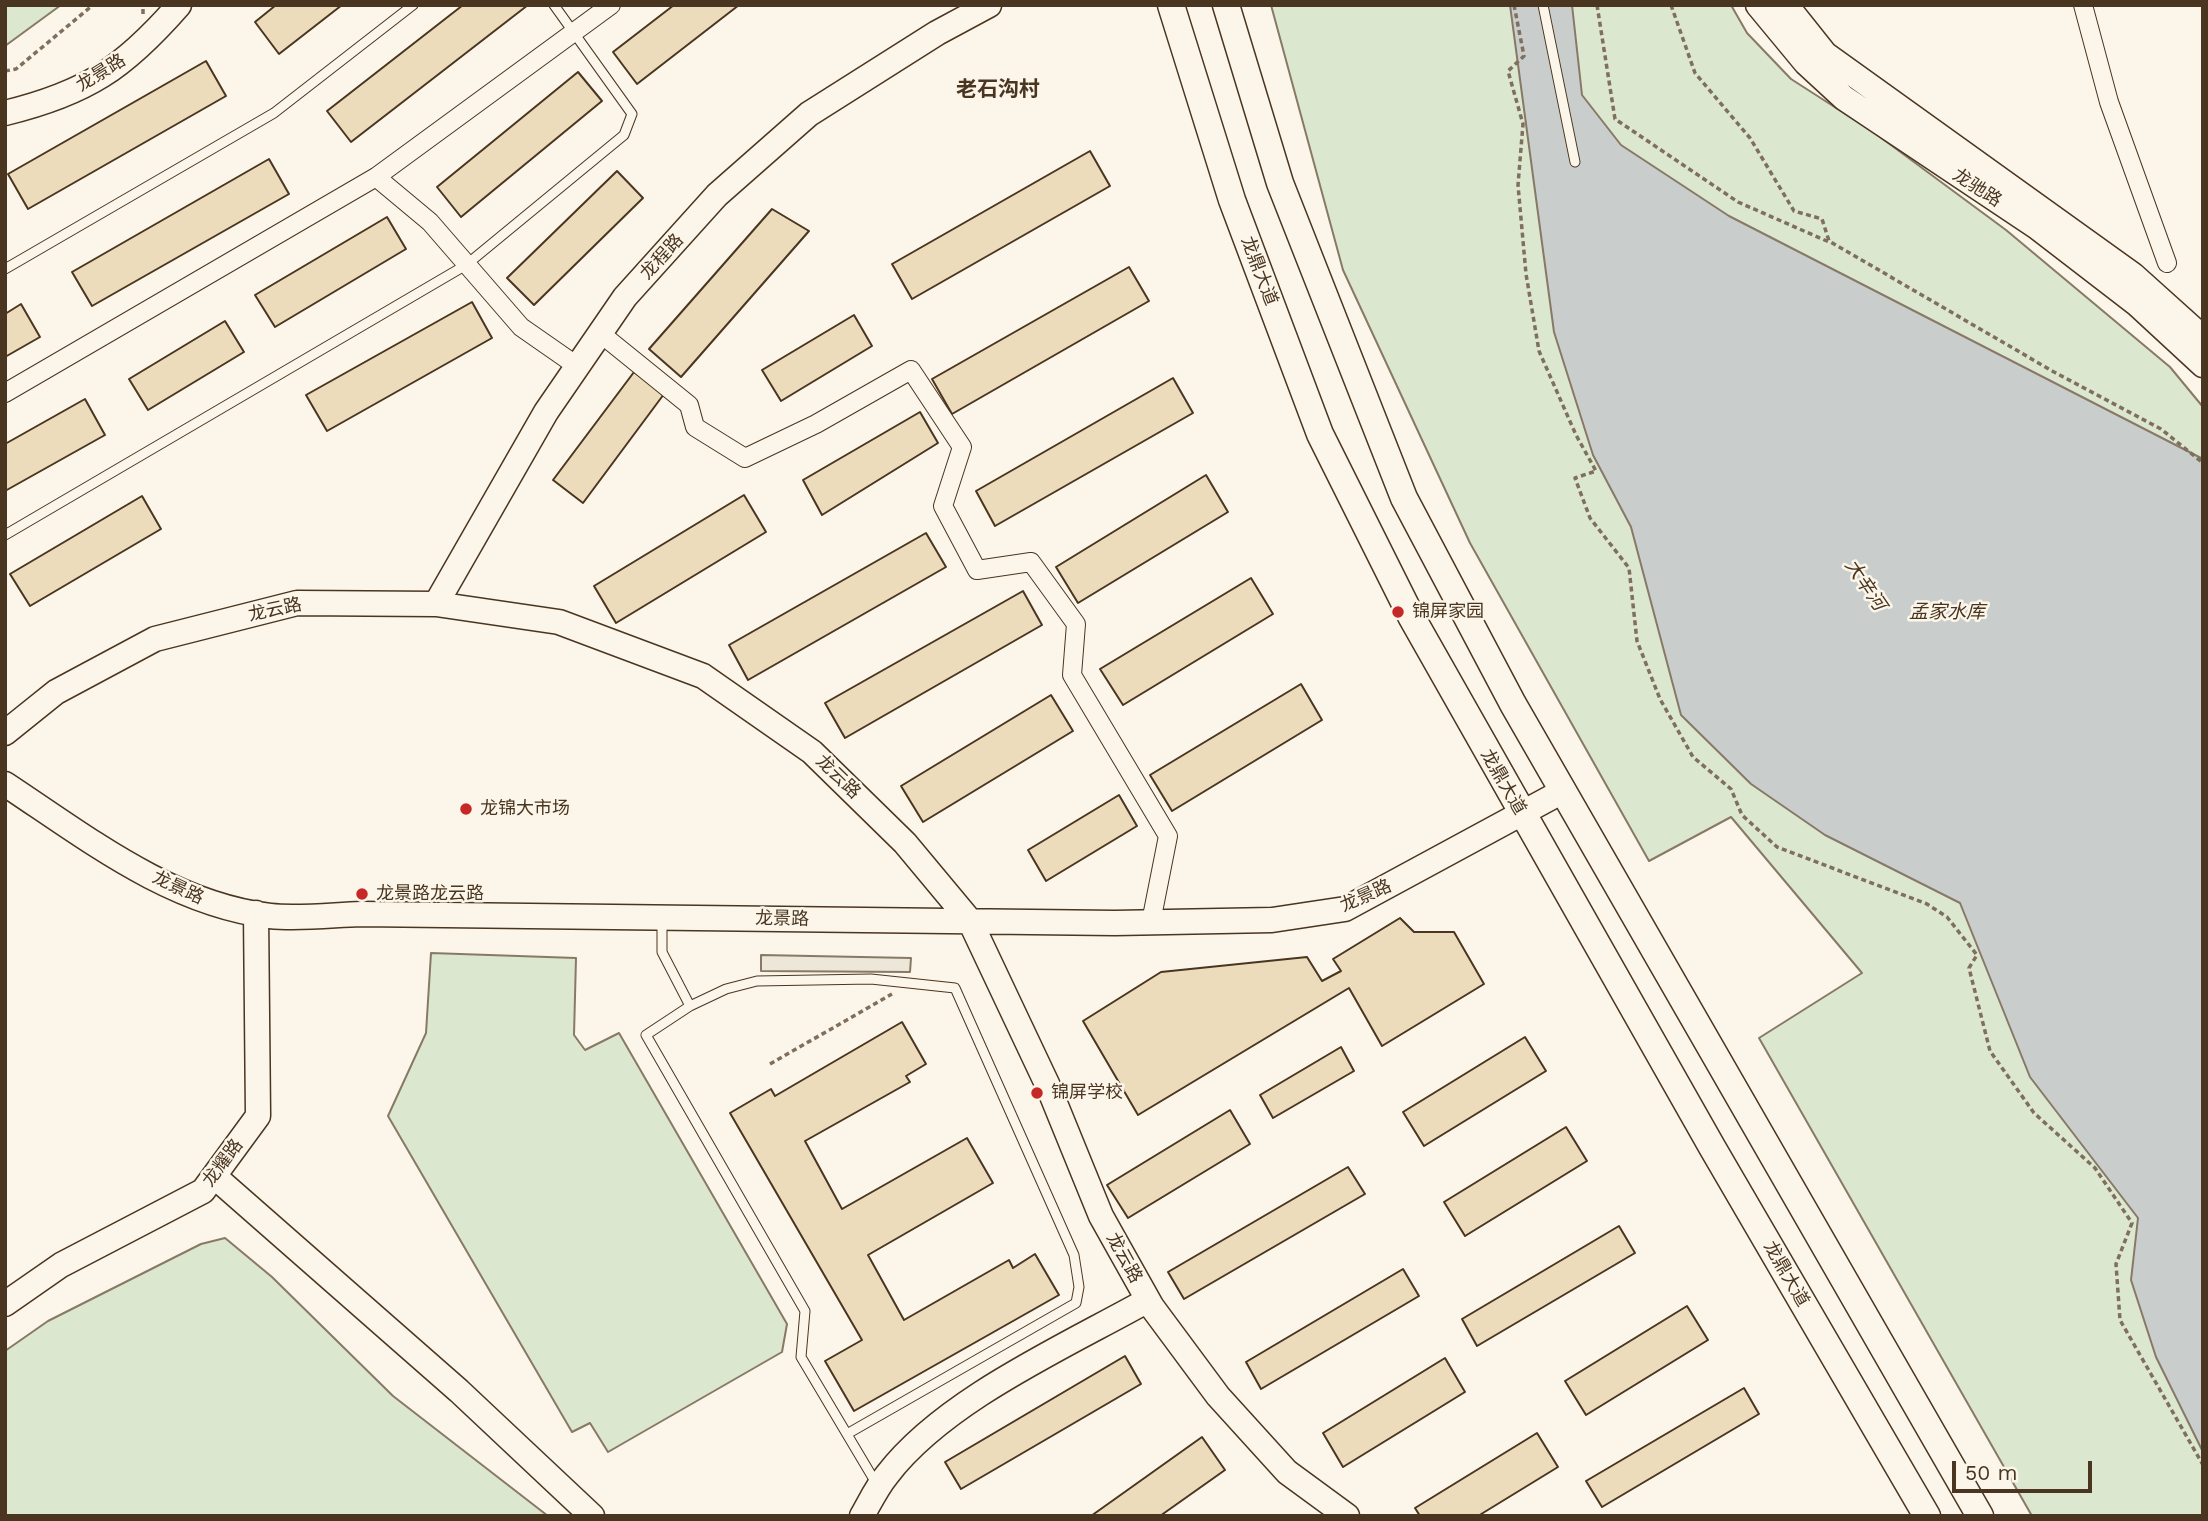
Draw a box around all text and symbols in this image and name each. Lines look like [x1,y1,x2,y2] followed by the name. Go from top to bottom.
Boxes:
[72,50,130,96] street label: 龙景路
[956,77,1040,103] district label: 老石沟村
[1948,164,2006,212] street label: 龙驰路
[636,230,688,284] street label: 龙程路
[1236,234,1282,308] street label: 龙鼎大道
[1840,555,1890,615] water label: 大辛河
[246,594,304,626] street label: 龙云路
[1412,601,1484,623] place label: 锦屏家园
[1909,601,1985,623] water label: 孟家水库
[1390,604,1406,620] marker: 锦屏家园
[1476,745,1530,819] street label: 龙鼎大道
[811,750,865,804] street label: 龙云路
[480,798,570,820] place label: 龙锦大市场
[458,801,474,817] marker: 龙锦大市场
[149,867,207,909] street label: 龙景路
[1337,875,1395,917] street label: 龙景路
[376,883,484,905] place label: 龙景路龙云路
[354,886,370,902] marker: 龙景路龙云路
[755,908,809,930] street label: 龙景路
[1051,1082,1123,1104] place label: 锦屏学校
[1029,1085,1045,1101] marker: 锦屏学校
[198,1135,248,1191] street label: 龙耀路
[1101,1229,1147,1287] street label: 龙云路
[1759,1237,1813,1311] street label: 龙鼎大道
[1956,1448,2096,1492] scale bar
[1965,1460,2017,1485] text: 50 m

